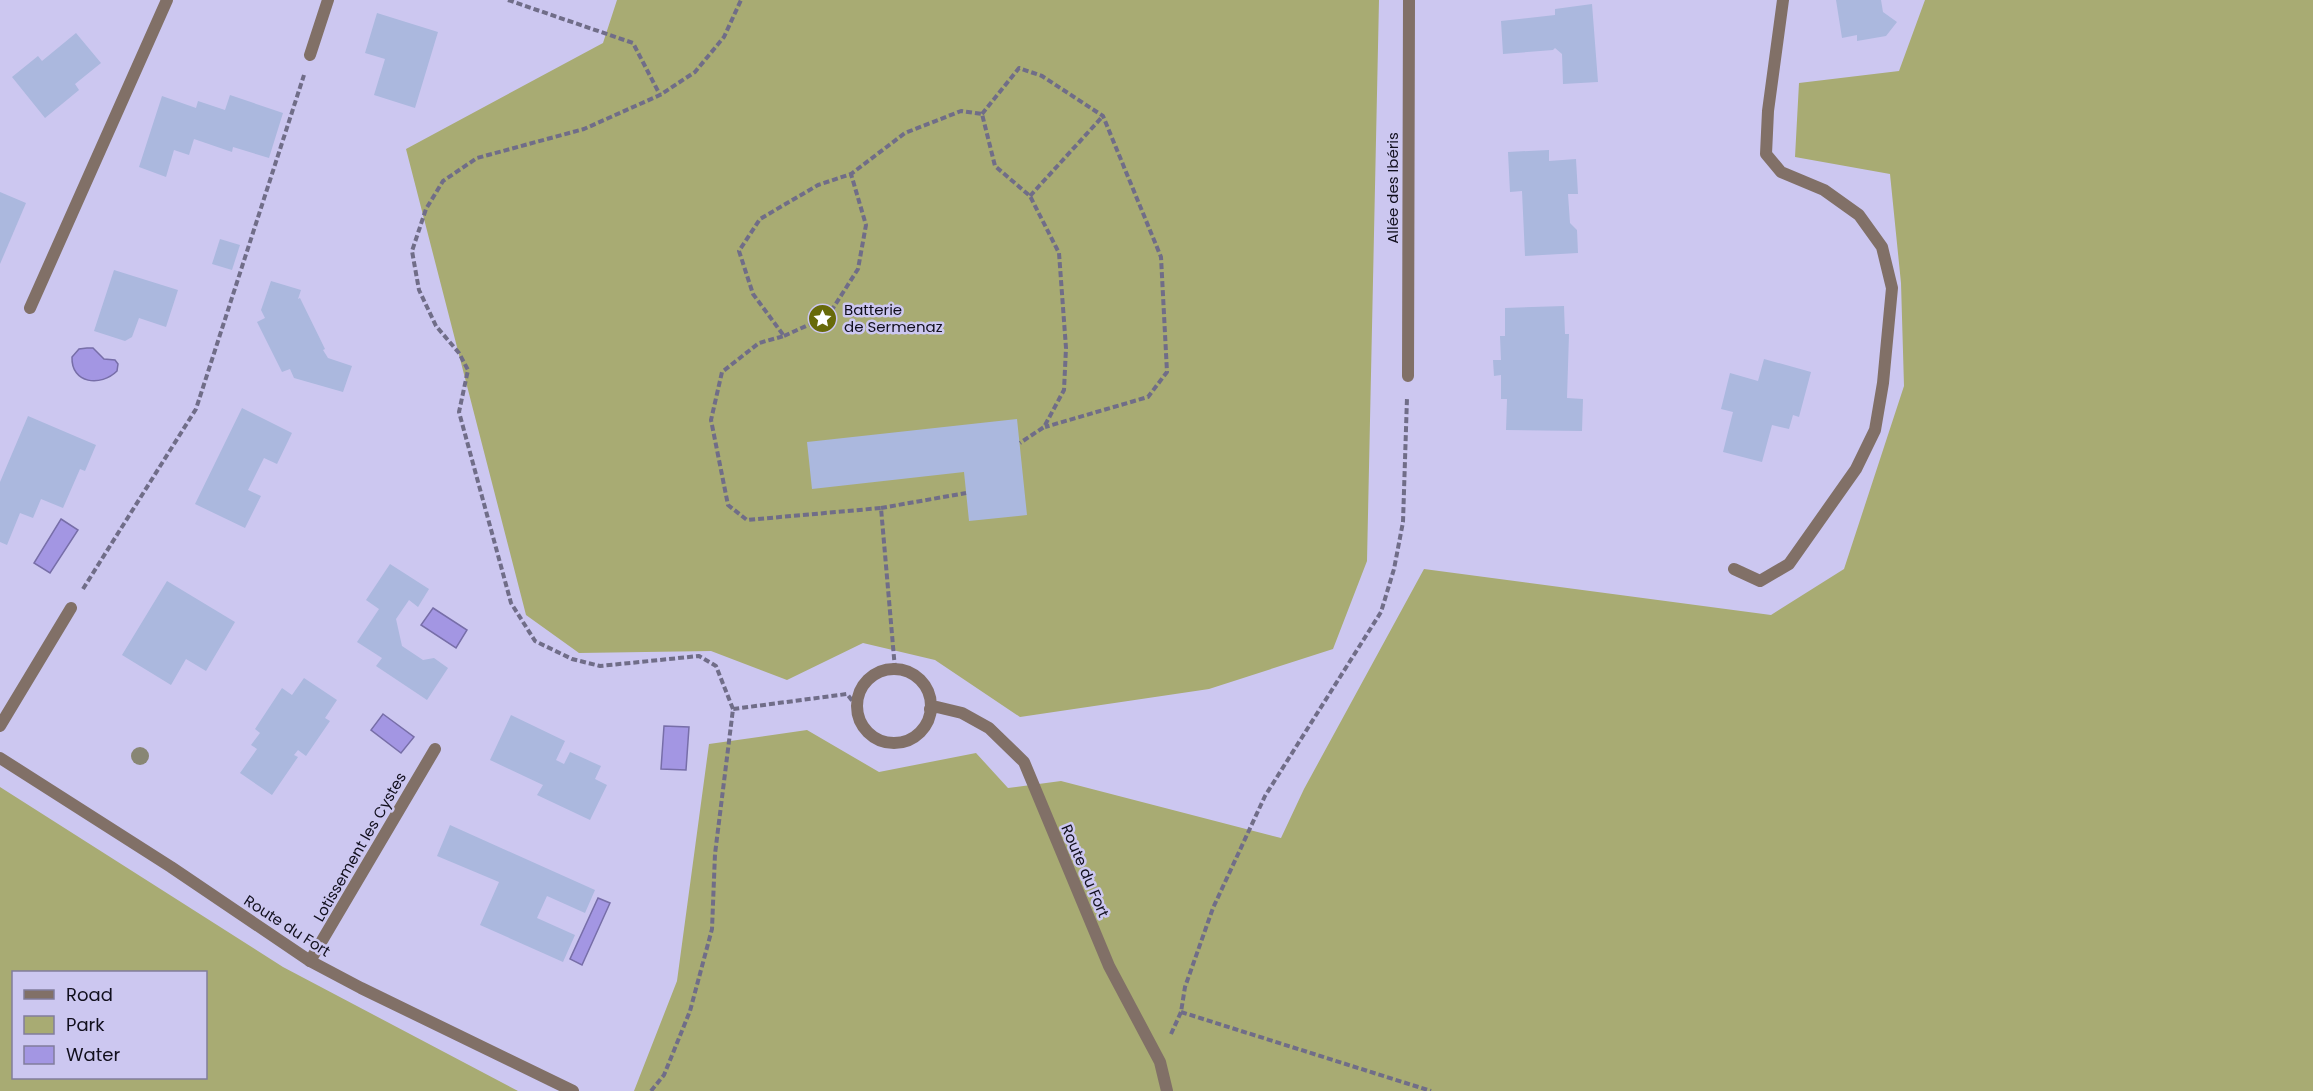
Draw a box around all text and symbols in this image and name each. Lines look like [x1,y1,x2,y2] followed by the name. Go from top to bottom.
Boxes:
[1382,132,1403,244] street label: Allée des Ibéris
[844,299,943,337] place label: Batterie de Sermenaz
[807,303,839,335] place icon: Batterie de Sermenaz
[308,768,411,925] street label: Lotissement les Cystes
[1056,821,1114,920] street label: Route du Fort
[240,890,335,961] street label: Route du Fort
[12,971,207,1079] legend
[66,982,113,1007] text: Road
[66,1012,105,1037] text: Park
[66,1042,120,1067] text: Water

